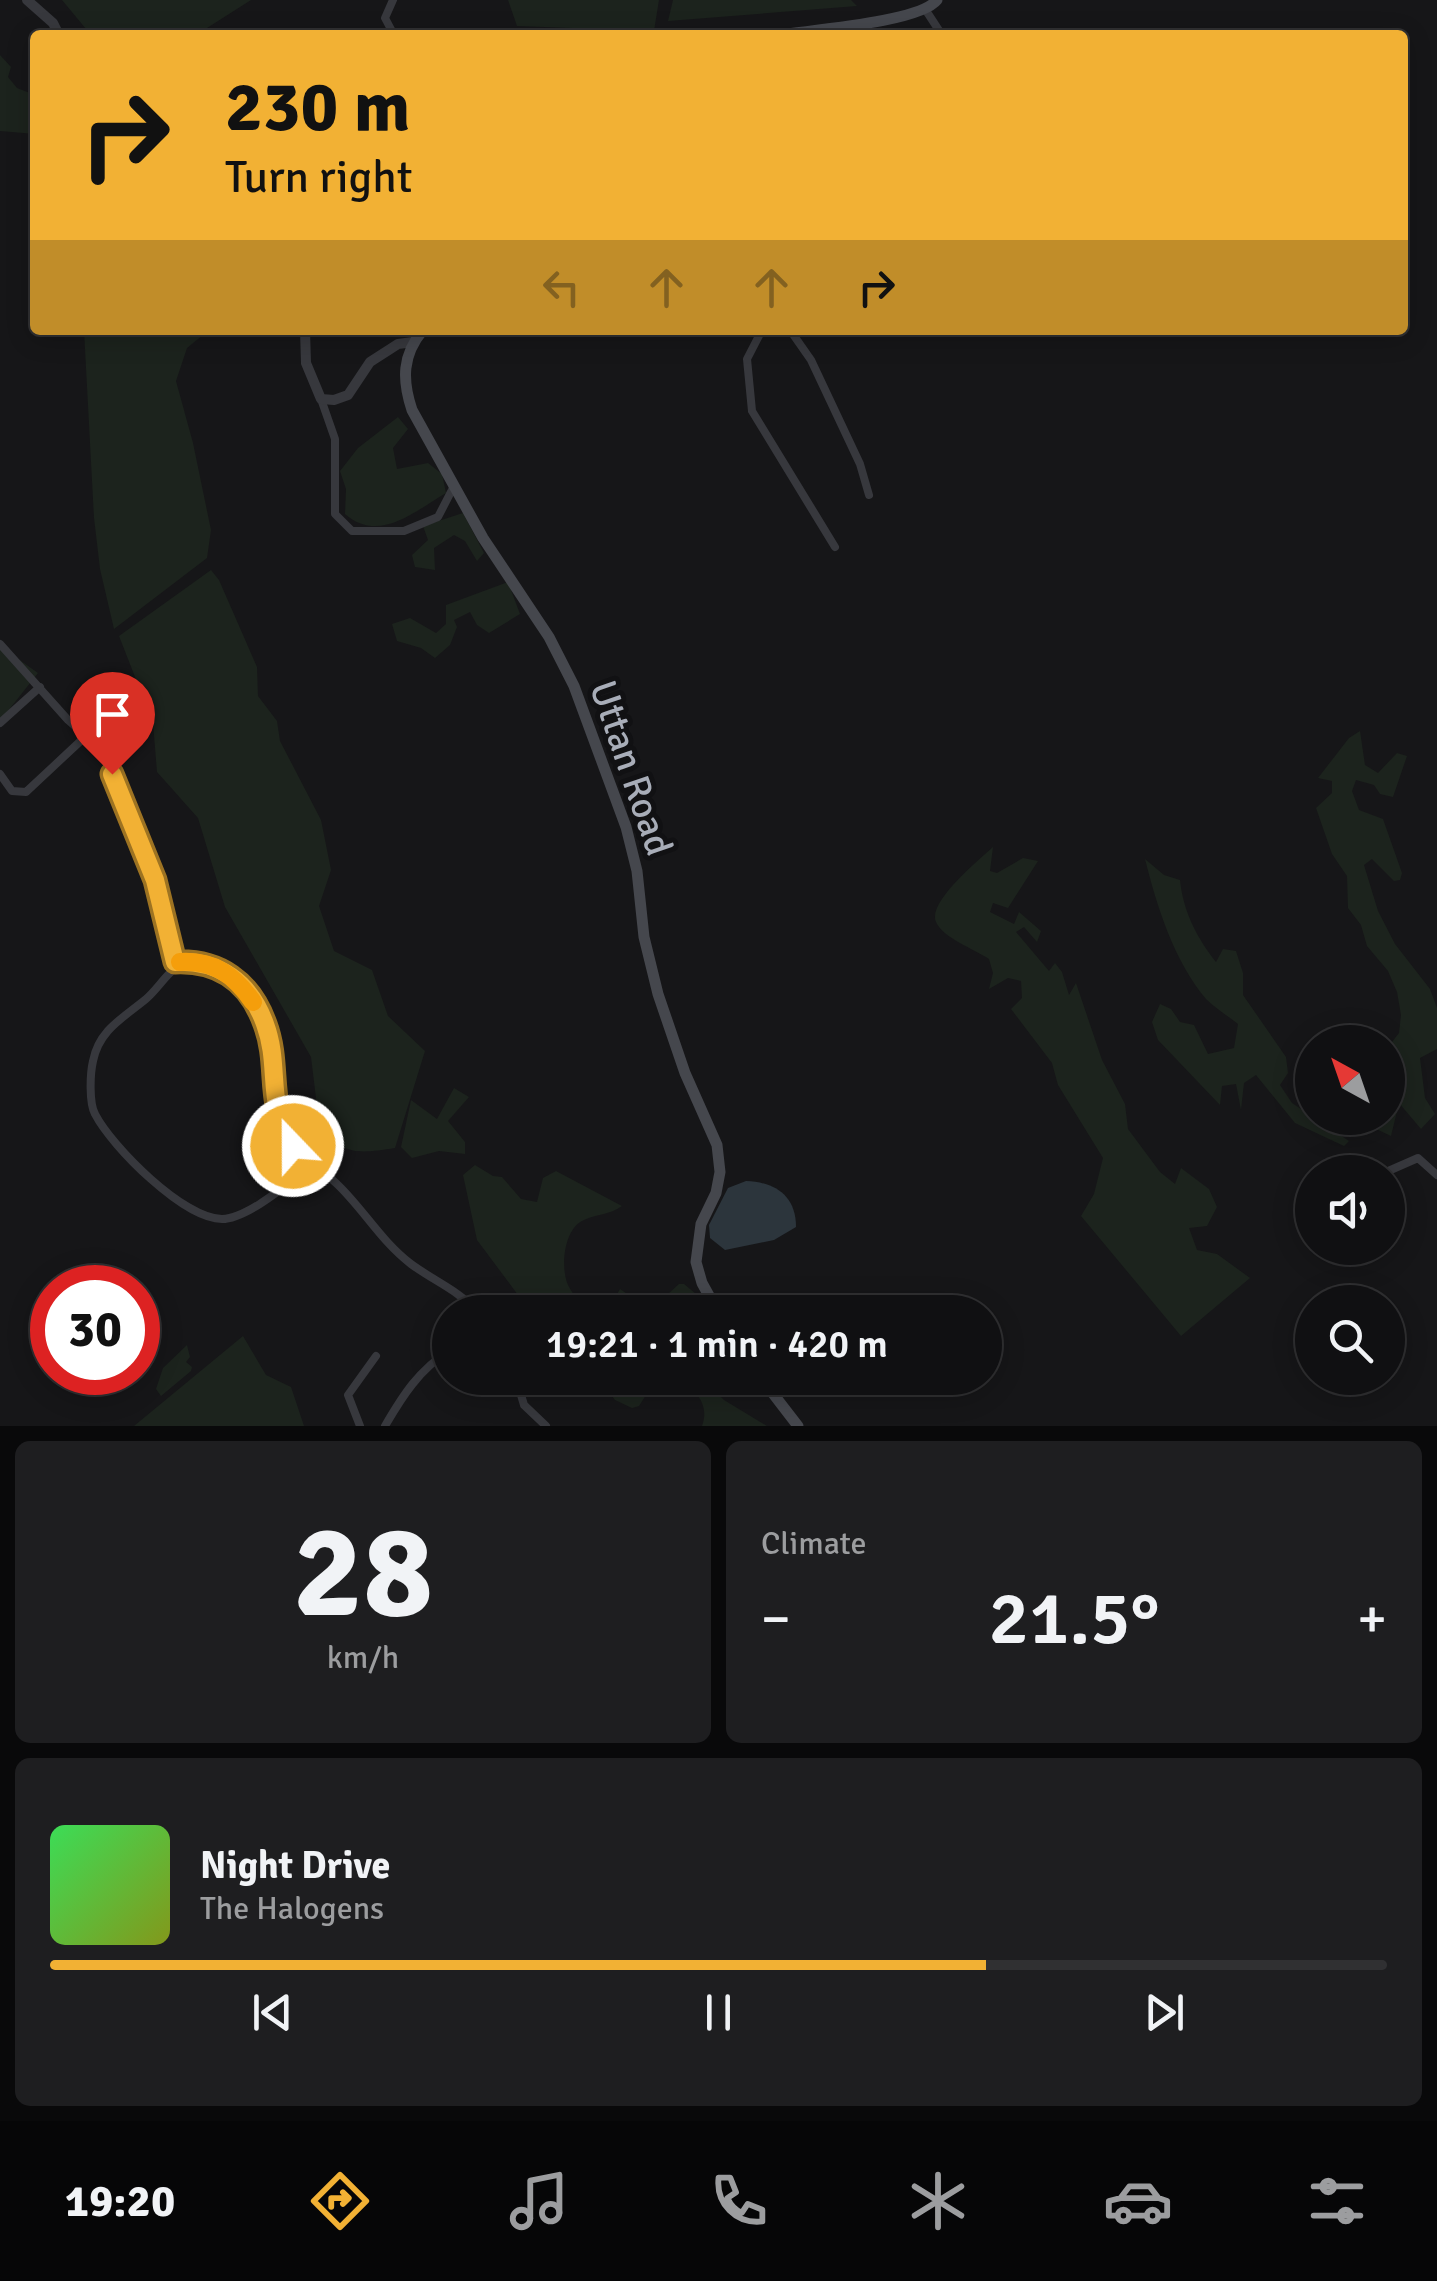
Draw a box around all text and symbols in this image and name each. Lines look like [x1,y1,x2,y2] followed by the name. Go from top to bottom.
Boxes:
[225,64,410,150] text: 230 m
[60,70,190,200] icon: right
[225,150,413,205] text: Turn right
[534,260,589,315] icon: left
[639,260,694,315] icon: ahead
[744,260,799,315] icon: ahead
[849,260,904,315] icon: right
[70,672,155,775] pin
[579,674,683,862] street label: Uttan Road
[85,687,140,742] icon: arrive
[1295,1025,1405,1135] north arrow
[1295,1025,1405,1395] map controls
[241,1094,345,1198] position arrow
[1295,1155,1405,1265] button: sound
[30,1265,160,1395] speed limit sign: 30
[1295,1285,1405,1395] button: search
[546,1321,888,1368] text: 19:21 · 1 min · 420 m
[293,1493,433,1653] text: 28
[761,1524,867,1563] text: Climate
[988,1572,1160,1665] text: 21.5°
[761,1585,791,1653] text: −
[1357,1585,1387,1653] text: +
[327,1638,399,1677] text: km/h
[200,1842,390,1889] text: Night Drive
[200,1889,384,1928] text: The Halogens
[245,1985,300,2040] icon: previous
[691,1985,746,2040] icon: pause
[1137,1985,1192,2040] icon: next
[305,2166,375,2236] icon: directions
[504,2166,574,2236] icon: music
[704,2166,774,2236] icon: phone
[903,2166,973,2236] icon: climate
[1103,2166,1173,2236] icon: car
[1302,2166,1372,2236] icon: filters
[65,2174,175,2229] text: 19:20

